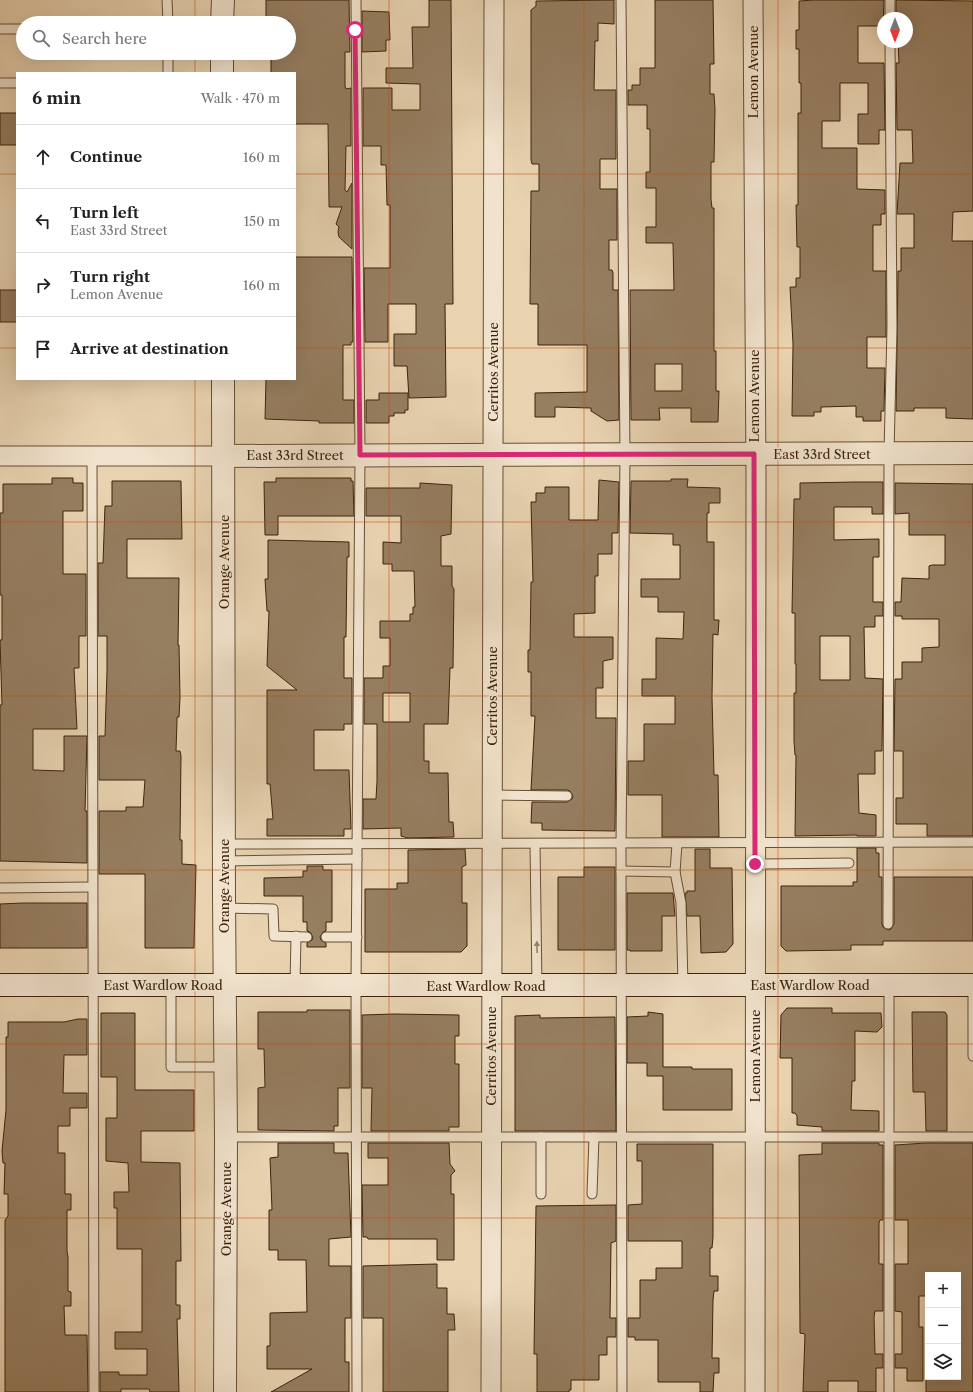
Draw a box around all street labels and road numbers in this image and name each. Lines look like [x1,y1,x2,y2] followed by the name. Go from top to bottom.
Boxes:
[745,25,761,119] street label: Lemon Avenue
[485,322,501,422] street label: Cerritos Avenue
[746,349,762,443] street label: Lemon Avenue
[773,446,871,462] street label: East 33rd Street
[246,447,344,463] street label: East 33rd Street
[216,515,232,609] street label: Orange Avenue
[484,646,500,746] street label: Cerritos Avenue
[216,839,232,933] street label: Orange Avenue
[103,977,223,993] street label: East Wardlow Road
[750,977,870,993] street label: East Wardlow Road
[426,978,546,994] street label: East Wardlow Road
[483,1006,499,1106] street label: Cerritos Avenue
[747,1009,763,1103] street label: Lemon Avenue
[218,1162,234,1256] street label: Orange Avenue

